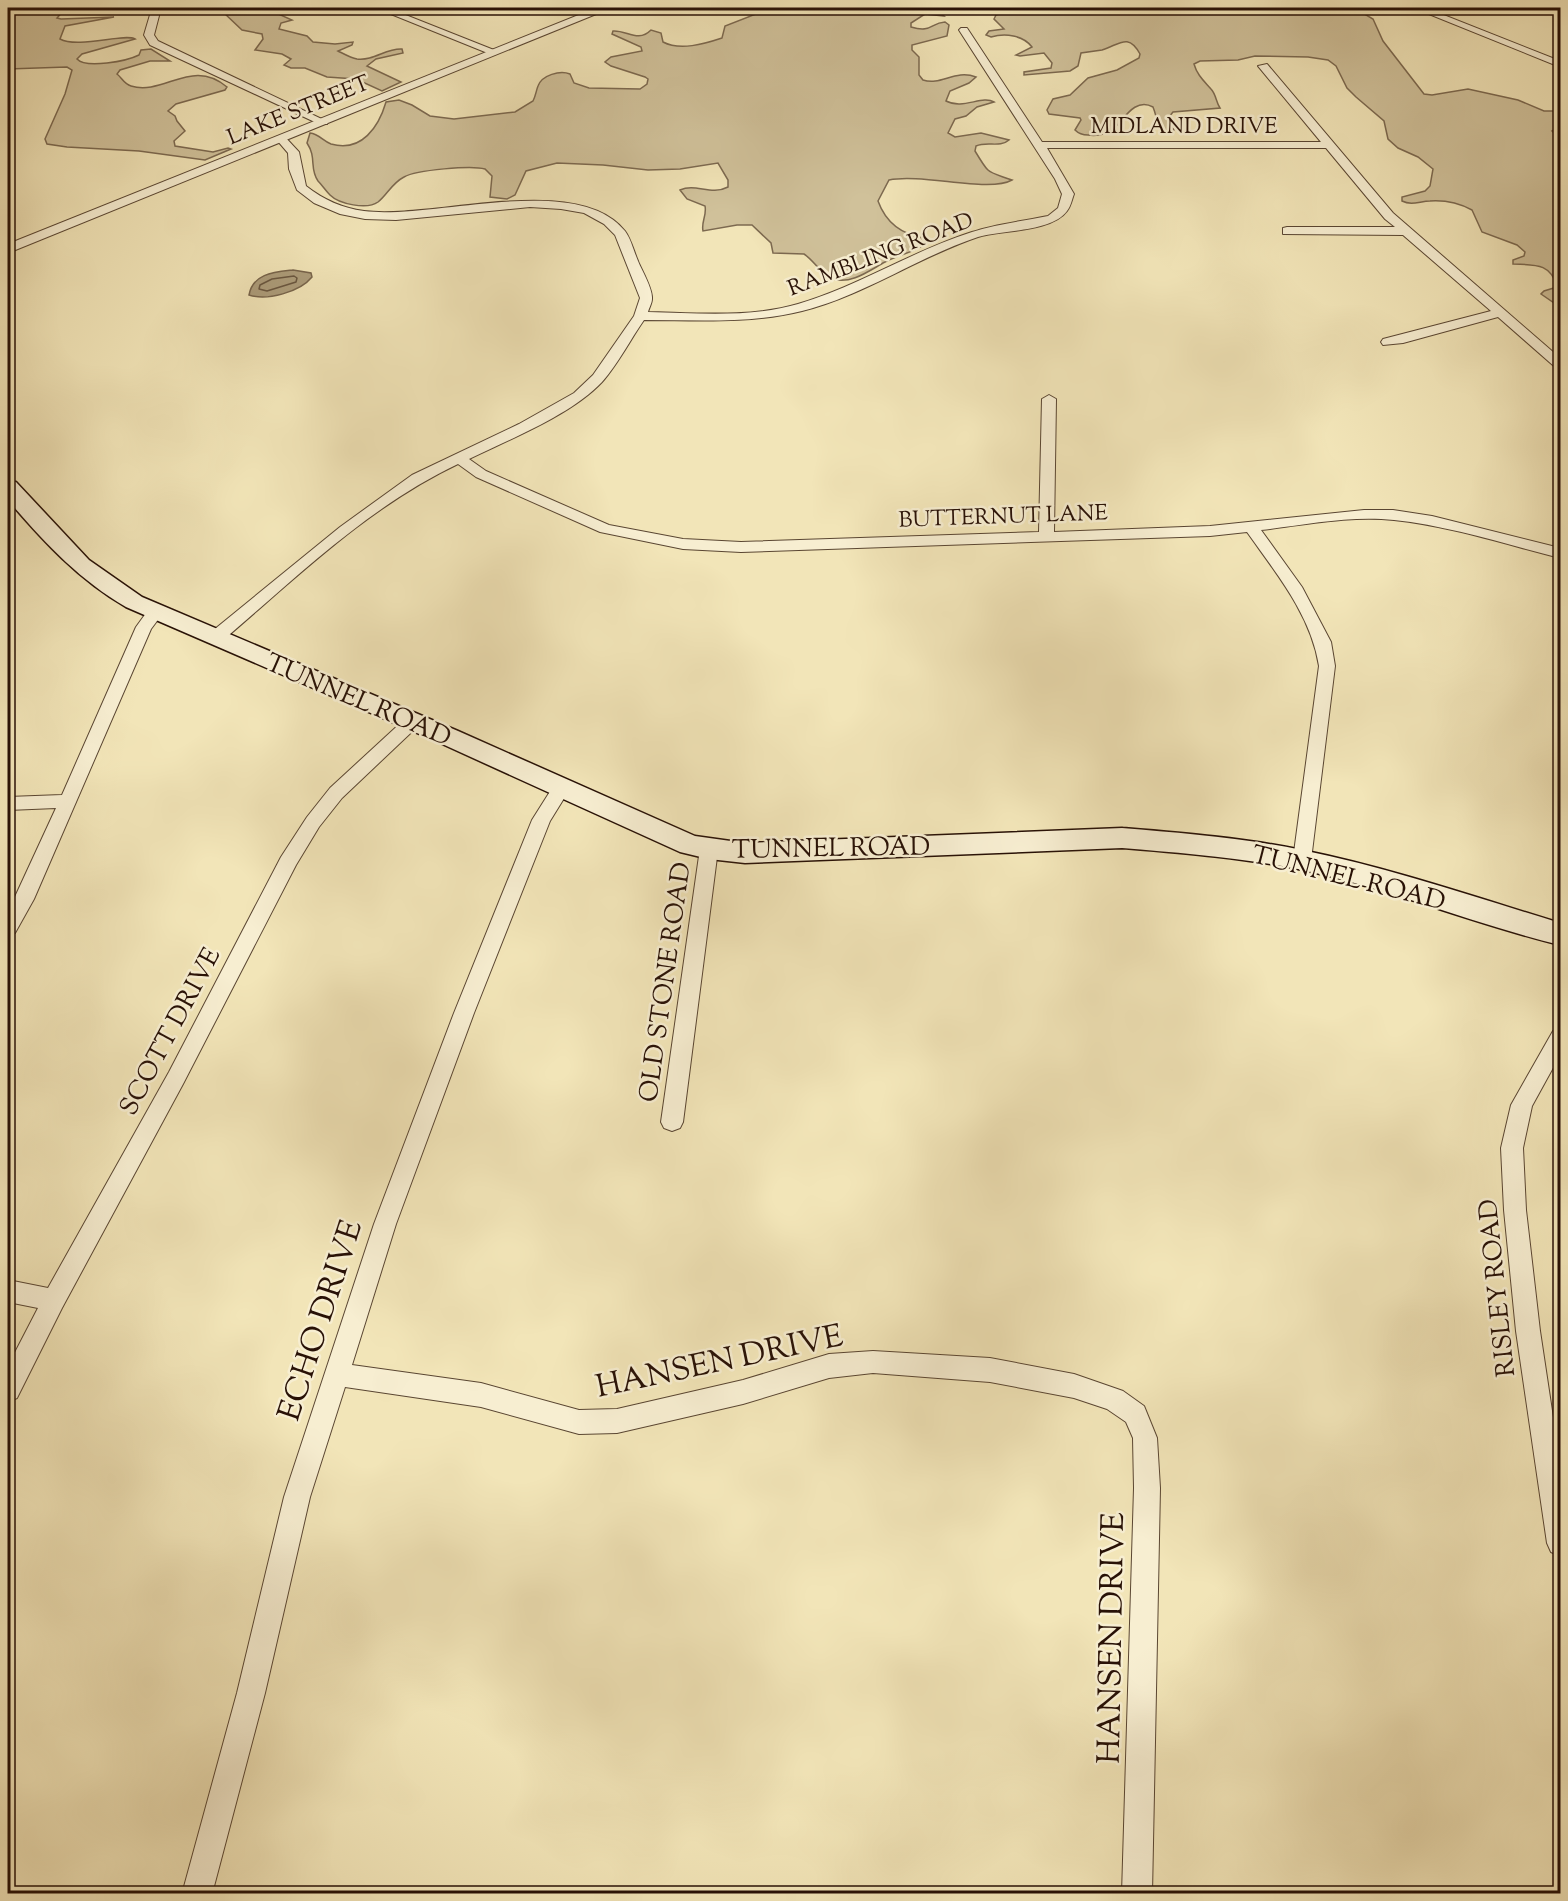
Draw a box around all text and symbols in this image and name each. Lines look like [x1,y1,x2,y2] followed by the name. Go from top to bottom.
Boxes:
[223,68,376,155] street label: LAKE STREET
[1090,112,1278,144] street label: MIDLAND DRIVE
[784,206,979,306] street label: RAMBLING ROAD
[898,498,1108,538] street label: BUTTERNUT LANE
[259,646,457,757] street label: TUNNEL ROAD
[732,829,931,870] street label: TUNNEL ROAD
[1248,837,1449,921] street label: TUNNEL ROAD
[631,860,702,1105] street label: OLD STONE ROAD
[111,941,231,1123] street label: SCOTT DRIVE
[1471,1197,1526,1379] street label: RISLEY ROAD
[268,1215,376,1427] street label: ECHO DRIVE
[592,1314,847,1412] street label: HANSEN DRIVE
[1088,1512,1138,1764] street label: HANSEN DRIVE

